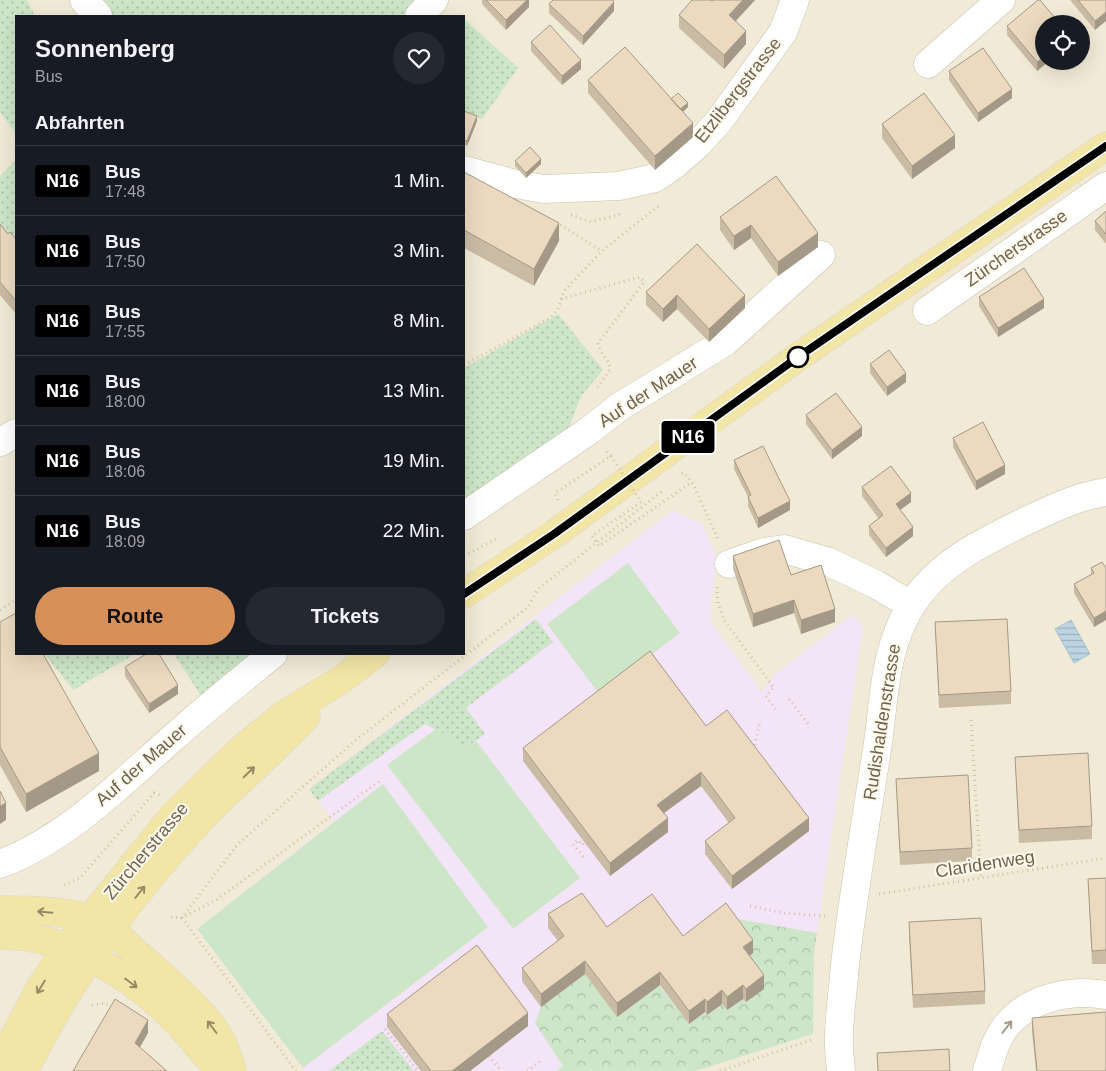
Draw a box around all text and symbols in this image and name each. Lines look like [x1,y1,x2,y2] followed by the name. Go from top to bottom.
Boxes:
[1035,15,1090,70] map controls
[1035,15,1090,70] button: locate
[393,32,445,84] button: heart
[691,33,785,147] street label: Etzlibergstrasse
[35,35,175,62] text: Sonnenberg
[35,68,63,85] text: Bus
[35,112,125,133] text: Abfahrten
[105,161,141,182] text: Bus
[393,170,445,191] text: 1 Min.
[46,171,79,191] text: N16
[105,183,145,200] text: 17:48
[961,205,1071,291] street label: Zürcherstrasse
[105,231,141,252] text: Bus
[393,240,445,261] text: 3 Min.
[46,241,79,261] text: N16
[105,253,145,270] text: 17:50
[105,301,141,322] text: Bus
[393,310,445,331] text: 8 Min.
[46,311,79,331] text: N16
[105,323,145,340] text: 17:55
[787,346,809,368] unlabelled marker
[595,353,701,431] street label: Auf der Mauer
[105,371,141,392] text: Bus
[383,380,445,401] text: 13 Min.
[46,381,79,401] text: N16
[105,393,145,410] text: 18:00
[659,421,717,453] line badge: N16
[671,427,705,447] text: N16
[105,441,141,462] text: Bus
[383,450,445,471] text: 19 Min.
[46,451,79,471] text: N16
[105,463,145,480] text: 18:06
[105,511,141,532] text: Bus
[383,520,445,541] text: 22 Min.
[46,521,79,541] text: N16
[105,533,145,550] text: 18:09
[35,587,235,645] button: Route
[245,587,445,645] button: Tickets
[860,642,904,802] street label: Rudishaldenstrasse
[91,720,191,810] street label: Auf der Mauer
[243,766,255,778] one-way arrow
[100,799,192,903] street label: Zürcherstrasse
[934,846,1036,882] street label: Claridenweg
[134,886,145,899] one-way arrow
[37,907,53,917] one-way arrow
[124,978,138,988] one-way arrow
[35,980,45,994] one-way arrow
[207,1020,217,1034] one-way arrow
[1001,1021,1012,1034] one-way arrow

